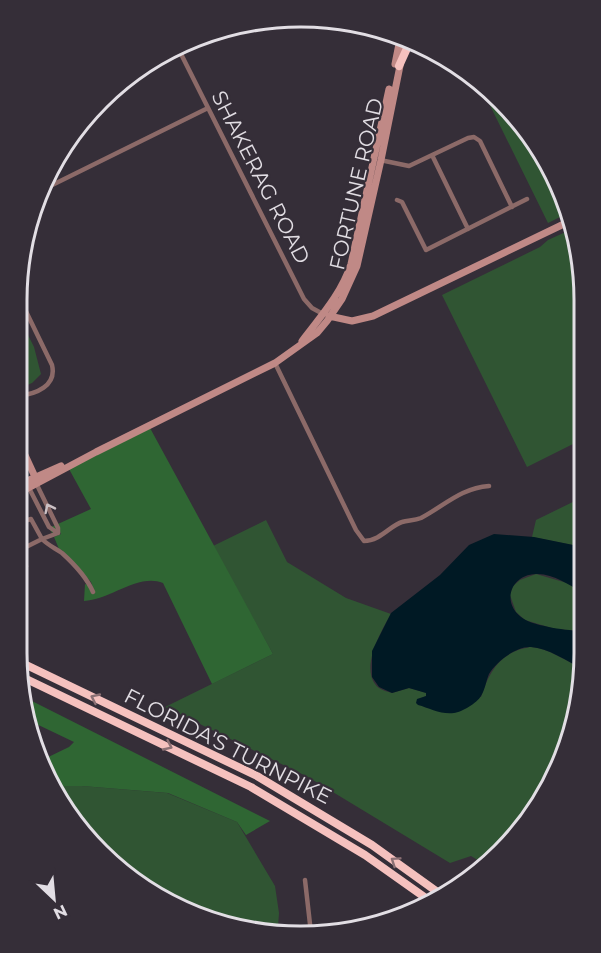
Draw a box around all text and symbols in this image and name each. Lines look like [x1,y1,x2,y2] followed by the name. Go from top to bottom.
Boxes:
[207,86,315,268] street label: SHAKERAG ROAD
[324,96,388,272] street label: FORTUNE ROAD
[44,504,56,515] one-way arrow
[120,683,336,809] street label: FLORIDA'S TURNPIKE
[91,694,102,706] one-way arrow
[162,738,173,750] one-way arrow
[391,857,402,868] one-way arrow
[24,869,84,929] north arrow
[50,901,70,923] text: N

